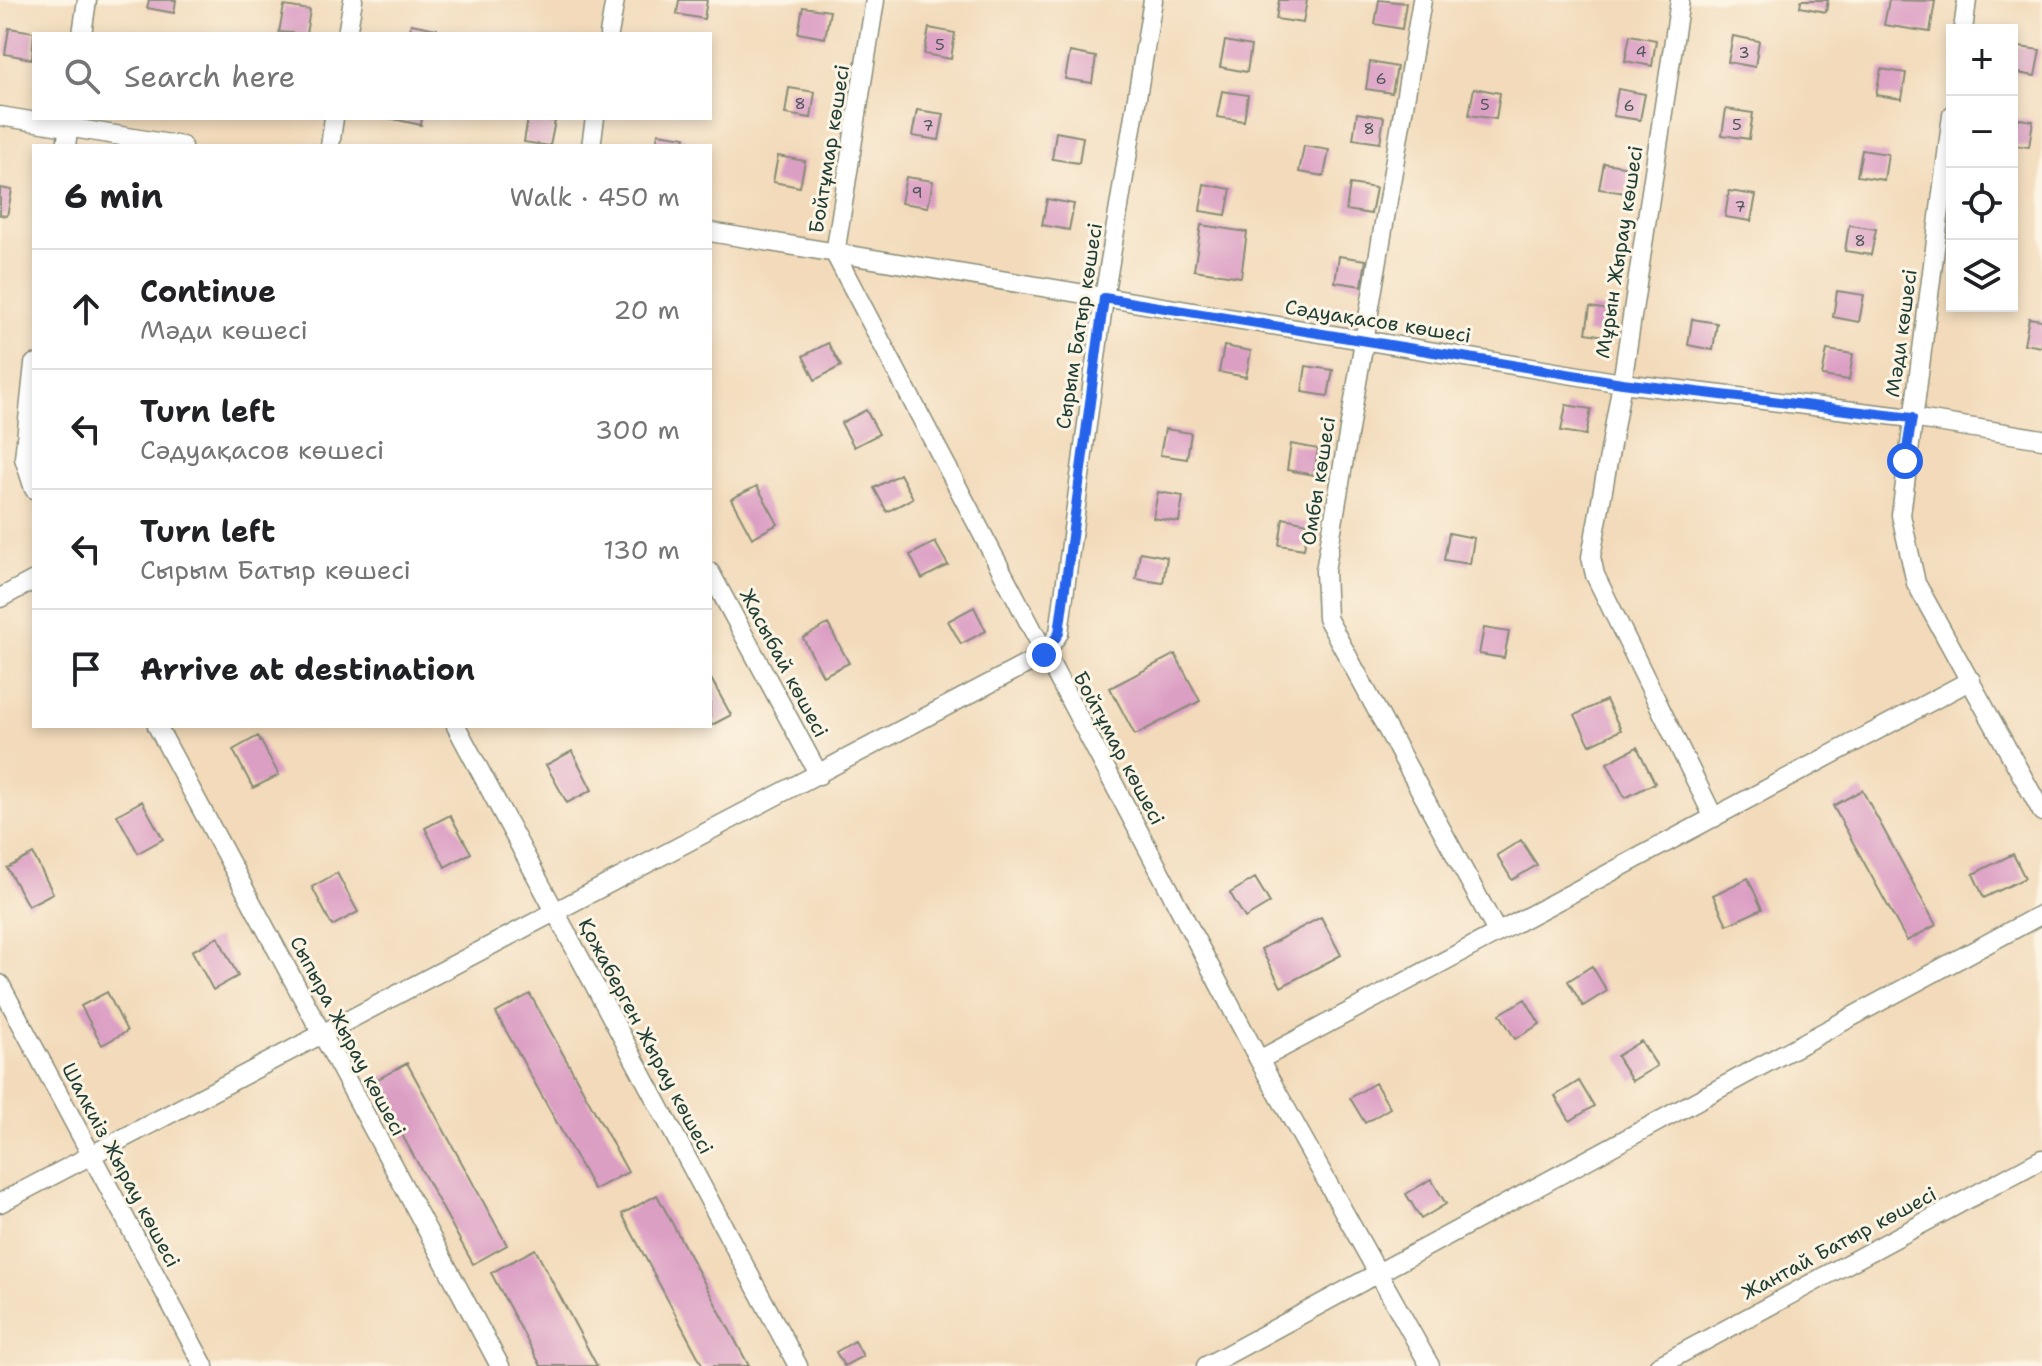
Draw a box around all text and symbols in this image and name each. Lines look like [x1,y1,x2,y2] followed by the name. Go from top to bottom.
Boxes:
[1946,24,2018,312] map controls
[1946,24,2018,96] button: +
[32,32,712,120] search box
[935,34,945,55] house number: 5
[1635,41,1647,62] house number: 4
[1738,42,1750,63] house number: 3
[60,54,104,98] icon: search
[124,56,295,97] text: Search here
[803,63,855,235] street label: Бойтұмар көшесі
[1375,68,1387,89] house number: 6
[794,93,806,114] house number: 8
[1480,94,1490,115] house number: 5
[1623,95,1635,116] house number: 6
[1946,96,2018,168] button: −
[1732,114,1742,135] house number: 5
[922,115,934,136] house number: 7
[1363,118,1375,139] house number: 8
[1589,144,1649,360] street label: Мұрын Жырау көшесі
[1946,168,2018,240] button: locate
[64,173,163,219] text: 6 min
[510,179,680,214] text: Walk · 450 m
[911,182,923,203] house number: 9
[1734,196,1746,217] house number: 7
[1050,221,1108,431] street label: Сырым Батыр көшесі
[1854,230,1866,251] house number: 8
[1946,240,2018,312] button: layers
[1879,267,1923,399] street label: Мәди көшесі
[140,271,276,312] text: Continue
[64,287,108,331] icon: ahead
[613,292,680,327] text: 20 m
[1283,293,1473,349] street label: Сәдуақасов көшесі
[140,312,308,347] text: Мәди көшесі
[140,391,275,432] text: Turn left
[64,407,108,451] icon: left
[595,412,680,447] text: 300 m
[1295,415,1341,547] street label: Омбы көшесі
[140,432,384,467] text: Сәдуақасов көшесі
[1887,443,1923,479] route start
[140,511,275,552] text: Turn left
[64,527,108,571] icon: left
[603,532,680,567] text: 130 m
[140,552,411,587] text: Сырым Батыр көшесі
[734,584,834,742] street label: Жасыбай көшесі
[1026,637,1062,673] route end
[64,647,108,691] icon: arrive
[140,649,475,690] text: Arrive at destination
[1068,667,1170,829] street label: Бойтұмар көшесі
[573,914,719,1158] street label: Қожаберген Жырау көшесі
[284,931,412,1141] street label: Сыпыра Жырау көшесі
[56,1058,186,1272] street label: Шалкиіз Жырау көшесі
[1737,1181,1941,1305] street label: Жантай Батыр көшесі

